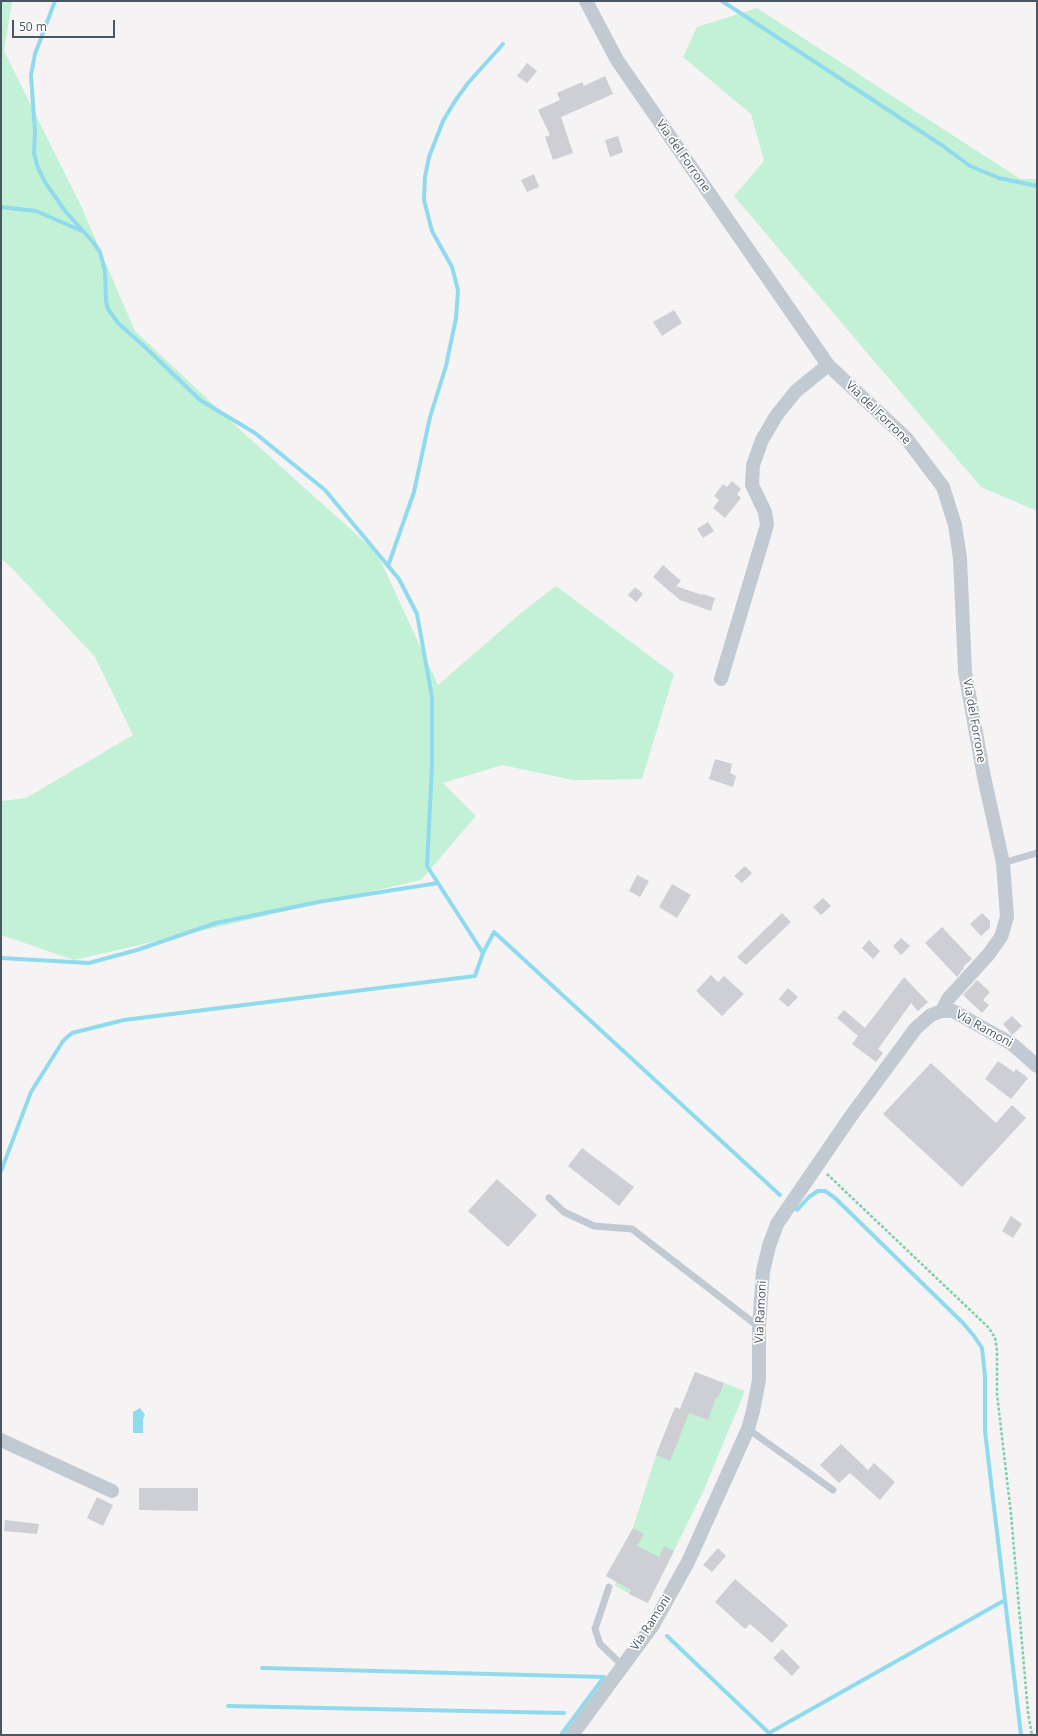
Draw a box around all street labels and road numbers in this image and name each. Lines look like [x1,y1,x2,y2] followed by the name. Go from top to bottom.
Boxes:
[653,117,713,195] street label: Via del Forrone
[843,378,913,448] street label: Via del Forrone
[960,678,988,764] street label: Via del Forrone
[953,1007,1015,1051] street label: Via Ramoni
[752,1280,770,1344] street label: Via Ramoni
[628,1593,674,1653] street label: Via Ramoni

